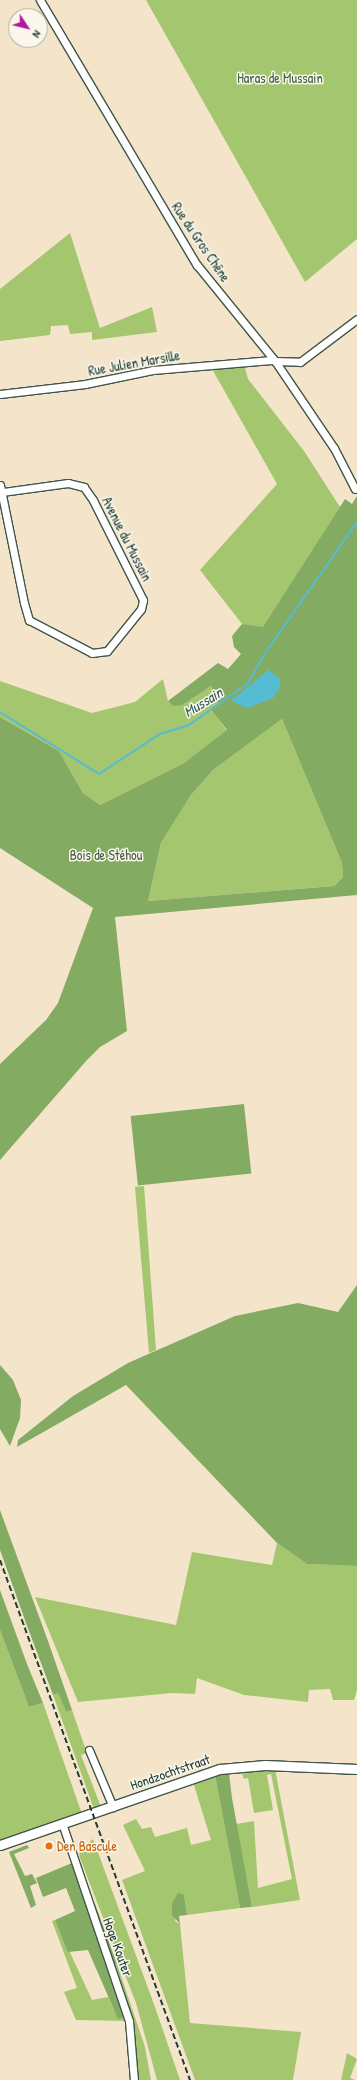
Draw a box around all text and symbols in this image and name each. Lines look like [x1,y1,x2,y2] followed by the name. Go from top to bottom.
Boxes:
[8,8,48,48] north arrow
[30,28,44,41] text: N
[237,70,323,86] park label: Haras de Mussain
[168,199,234,285] street label: Rue du Gros Chêne
[87,347,181,379] street label: Rue Julien Marsille
[98,494,156,584] street label: Avenue du Mussain
[180,683,226,721] water label: Mussain
[70,847,142,863] park label: Bois de Stéhou
[128,1751,212,1793] street label: Hondzochtstraat
[57,1838,117,1854] place label: Den Bascule
[44,1841,54,1851] marker: Den Bascule
[100,1915,136,1979] street label: Hoge Kouter

